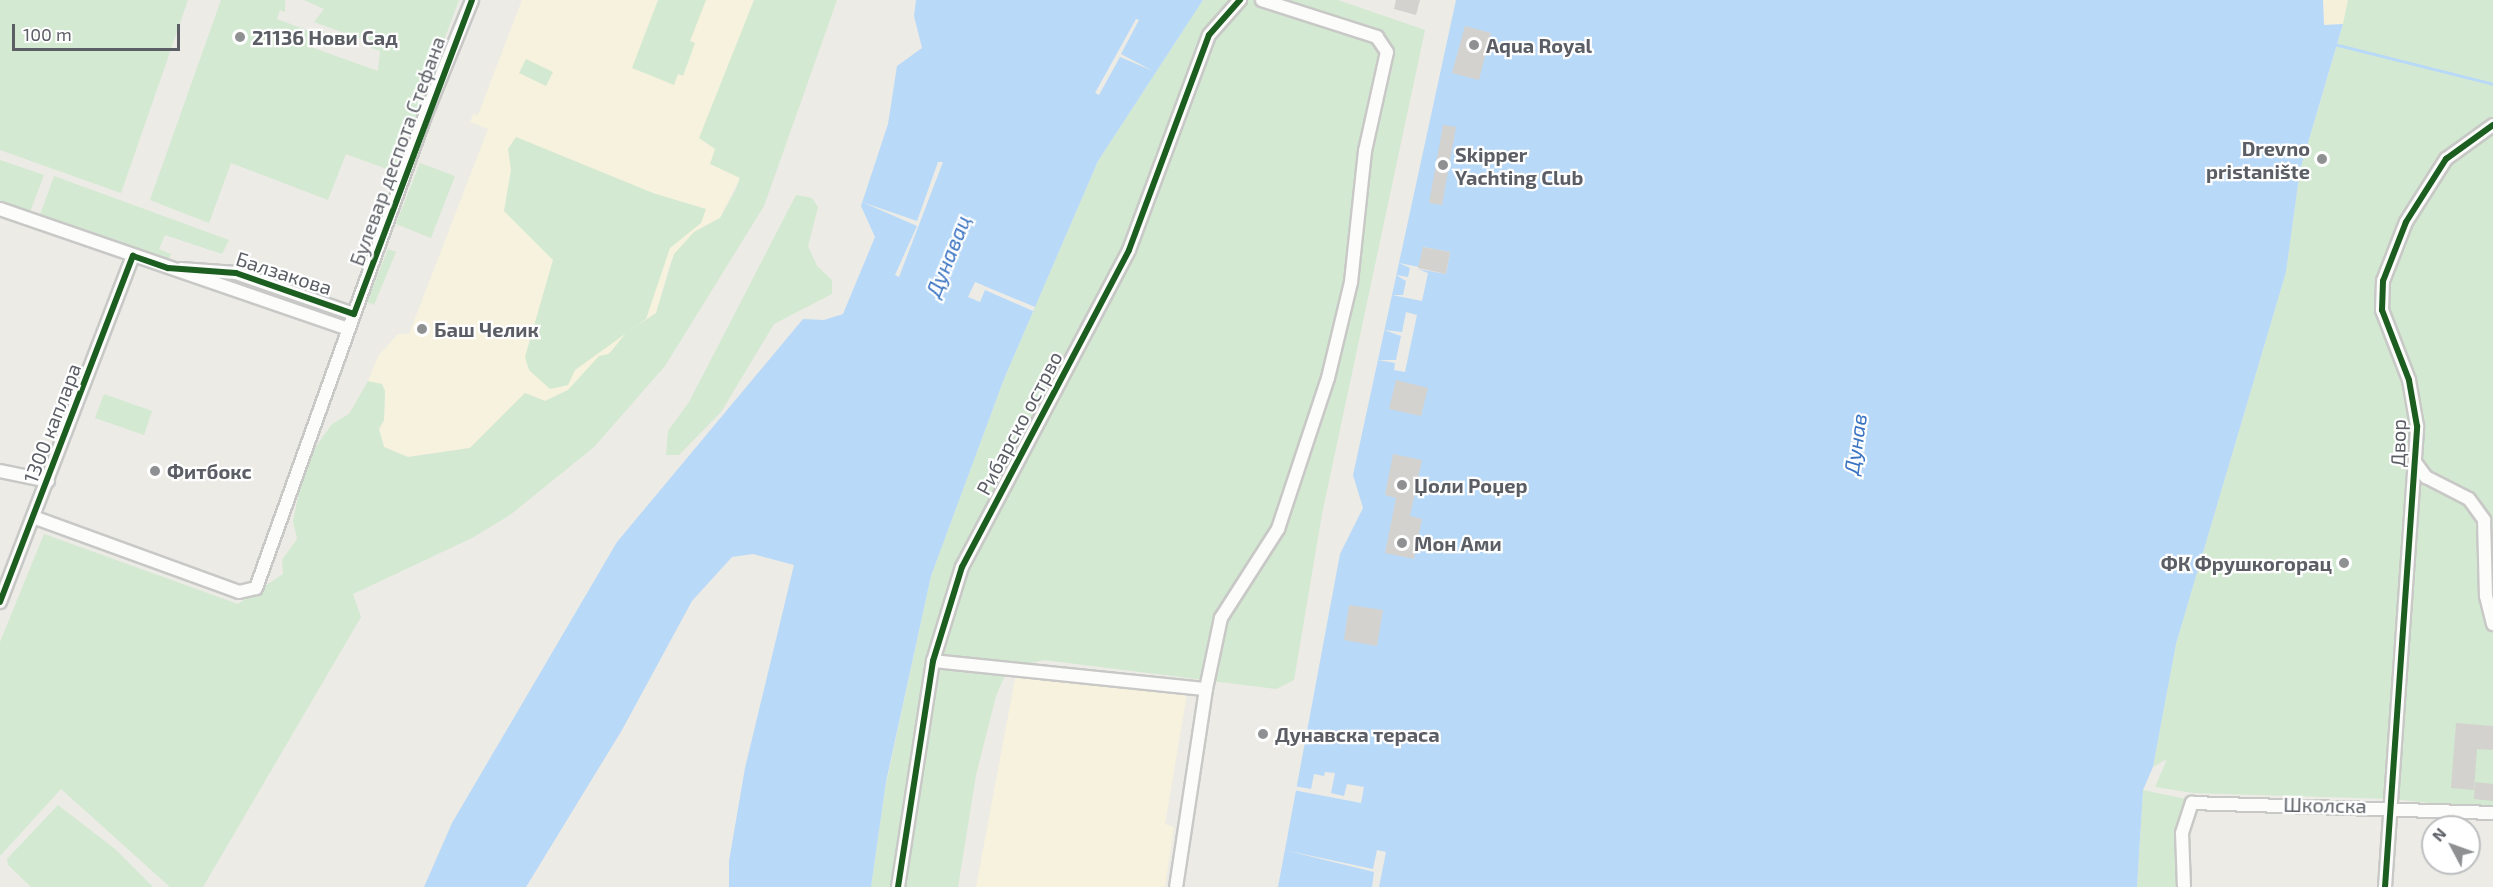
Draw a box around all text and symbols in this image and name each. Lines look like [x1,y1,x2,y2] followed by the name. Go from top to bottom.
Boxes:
[15,12,183,50] scale bar
[23,23,72,45] text: 100 m
[252,25,398,49] place label: 21136 Нови Сад
[233,30,247,44] marker: 21136 Нови Сад
[344,33,450,269] street label: Булевар деспота Стефана
[1486,33,1592,57] place label: Aqua Royal
[1467,38,1481,52] marker: Aqua Royal
[2206,136,2310,183] place label: Drevno pristanište
[1455,142,1583,189] place label: Skipper Yachting Club
[2315,152,2329,166] marker: Drevno pristanište
[1436,158,1450,172] marker: Skipper Yachting Club
[920,211,976,301] water label: Дунавац
[233,246,335,300] street label: Балзакова
[434,317,539,341] place label: Баш Челик
[415,322,429,336] marker: Баш Челик
[971,347,1067,499] street label: Рибарско острво
[18,360,86,486] street label: 1300 каплара
[1838,412,1872,476] water label: Дунав
[2386,419,2410,467] street label: Двор
[167,459,252,483] place label: Фитбокс
[148,464,162,478] marker: Фитбокс
[1414,473,1528,497] place label: Џоли Роџер
[1395,478,1409,492] marker: Џоли Роџер
[1414,531,1502,555] place label: Мон Ами
[1395,536,1409,550] marker: Мон Ами
[2161,551,2332,575] place label: ФК Фрушкогорац
[2337,556,2351,570] marker: ФК Фрушкогорац
[1275,722,1440,746] place label: Дунавска тераса
[1256,727,1270,741] marker: Дунавска тераса
[2283,792,2367,818] street label: Школска
[2421,815,2481,875] north arrow
[2428,824,2450,845] text: N

